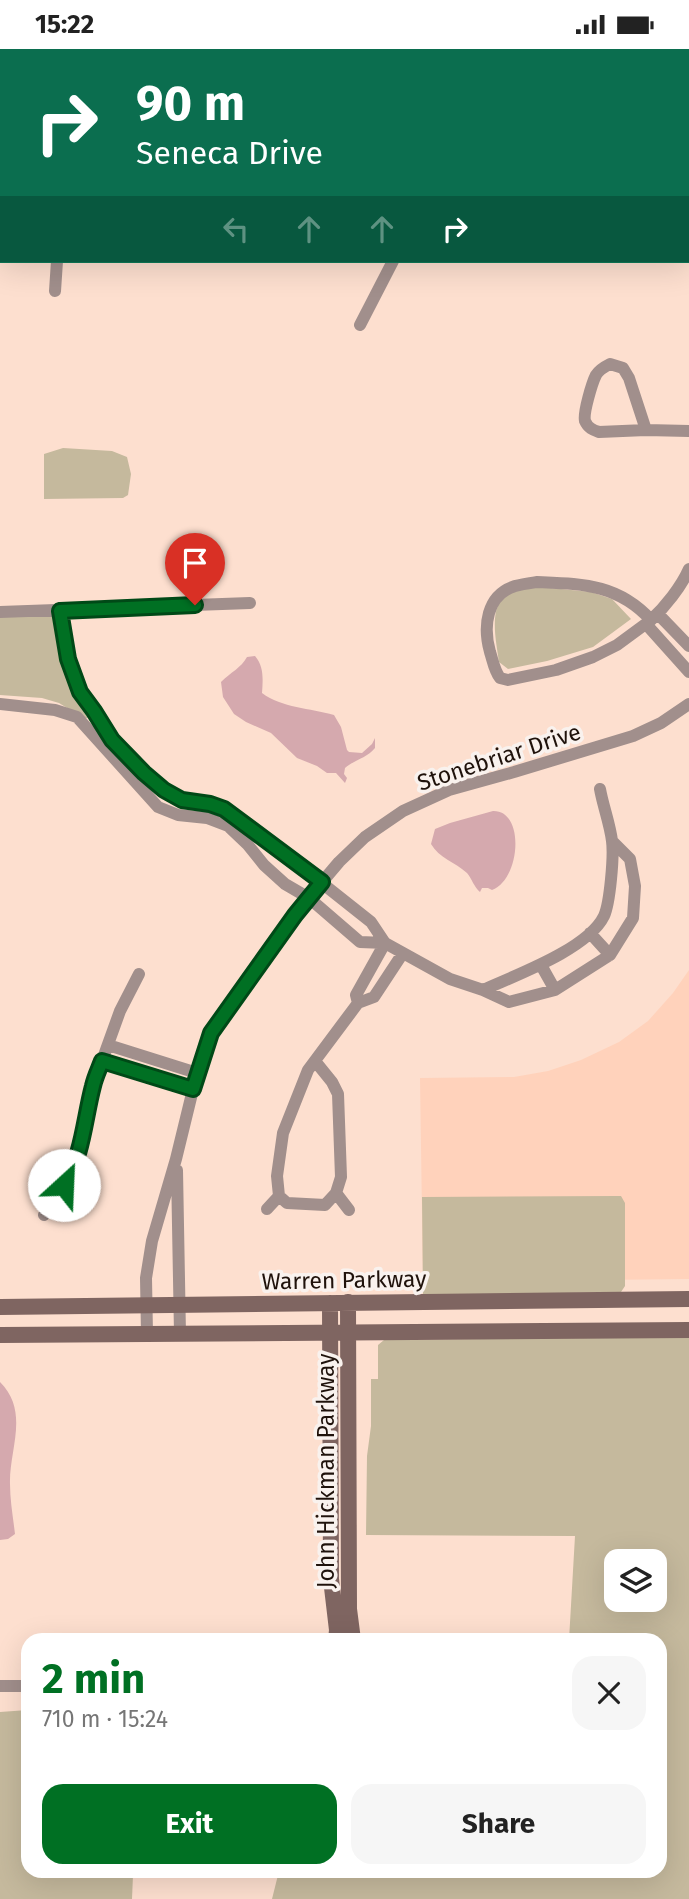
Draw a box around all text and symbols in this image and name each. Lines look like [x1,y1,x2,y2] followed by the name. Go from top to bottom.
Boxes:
[35,9,94,40] text: 15:22
[136,74,245,133] text: 90 m
[21,77,112,168] icon: right
[136,134,323,172] text: Seneca Drive
[217,210,255,248] icon: left
[290,210,328,248] icon: ahead
[363,210,401,248] icon: ahead
[436,210,474,248] icon: right
[165,533,225,605] pin
[176,544,214,582] icon: arrive
[414,717,584,797] street label: Stonebriar Drive
[27,1148,101,1222] position arrow
[261,1265,427,1295] street label: Warren Parkway
[312,1353,340,1589] street label: John Hickman Parkway
[604,1549,667,1612] map controls
[604,1549,667,1612] button: layers
[42,1654,145,1704] text: 2 min
[572,1656,646,1730] button: close
[42,1705,168,1733] text: 710 m · 15:24
[42,1784,337,1864] button: Exit
[351,1784,646,1864] button: Share

